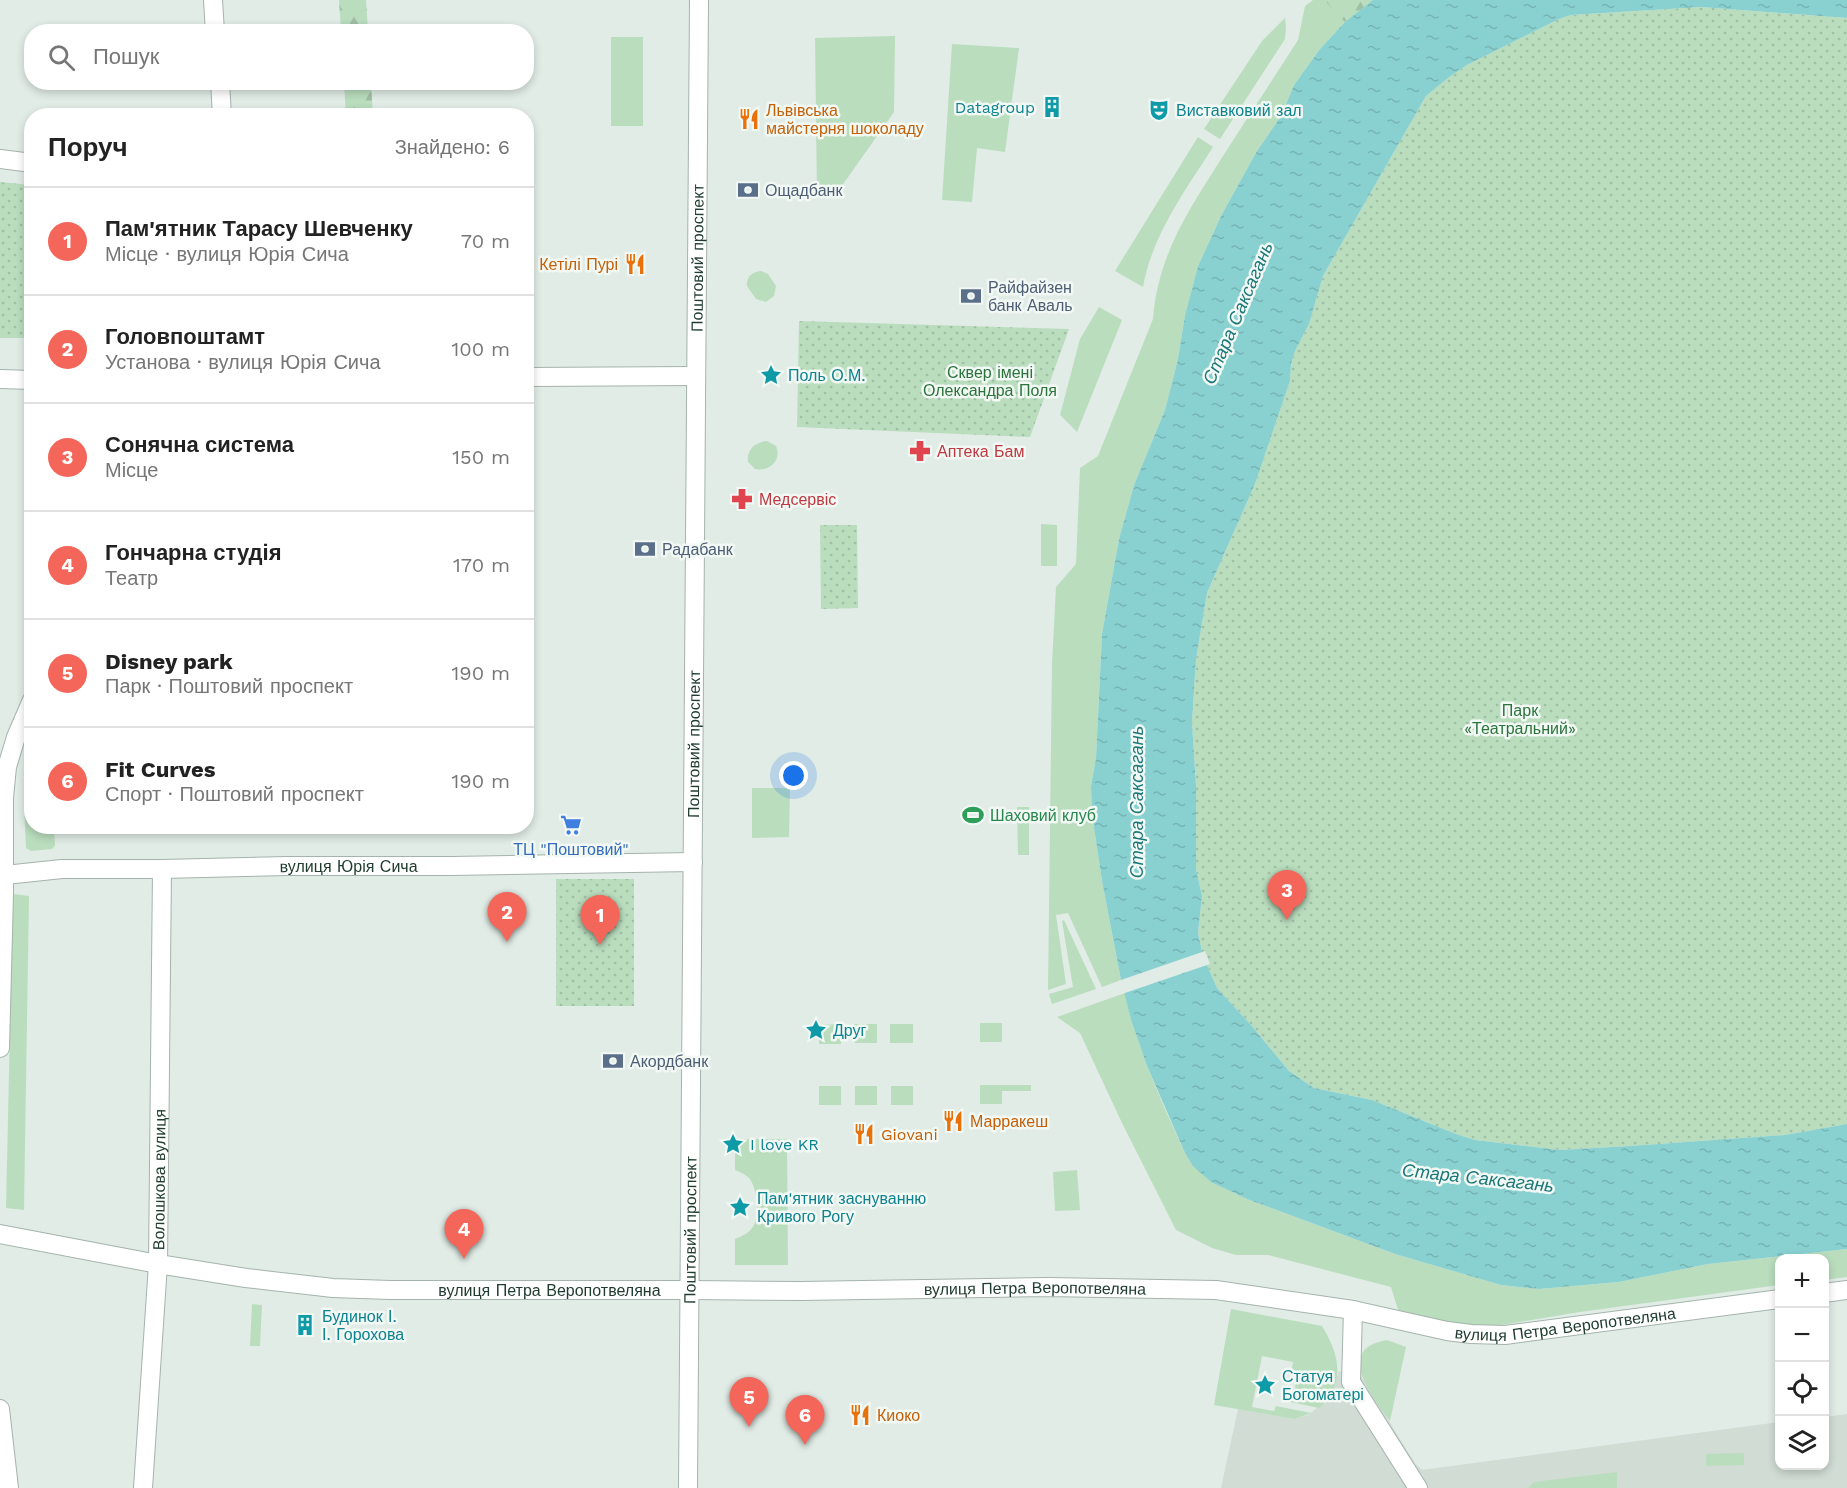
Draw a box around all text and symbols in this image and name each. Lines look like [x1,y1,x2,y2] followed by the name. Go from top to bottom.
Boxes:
[24,24,534,90] search box
[45,41,78,74] icon: search
[93,44,159,69] text: Пошук
[1040,95,1064,119] building icon: Datagroup
[955,98,1035,117] place label: Datagroup
[1147,98,1171,122] theatre icon: Виставковий зал
[766,101,924,138] place label: Львівська майстерня шоколаду
[1176,101,1302,120] place label: Виставковий зал
[737,107,761,131] restaurant icon: Львівська майстерня шоколаду
[48,132,128,162] text: Поруч
[395,135,510,159] text: Знайдено: 6
[736,178,760,202] bank icon: Ощадбанк
[765,181,843,200] place label: Ощадбанк
[688,183,708,332] street label: Поштовий проспект
[105,216,413,241] text: Пам'ятник Тарасу Шевченку
[63,229,72,253] text: 1
[461,229,510,253] text: 70 m
[1198,239,1277,387] water label: Стара Саксагань
[105,242,349,266] text: Місце · вулиця Юрія Сича
[623,252,647,276] restaurant icon: Кетілі Пурі
[539,255,618,274] place label: Кетілі Пурі
[988,278,1073,315] place label: Райфайзен банк Аваль
[959,284,983,308] bank icon: Райфайзен банк Аваль
[105,324,265,349] text: Головпоштамт
[62,337,73,361] text: 2
[451,337,510,361] text: 100 m
[105,350,381,374] text: Установа · вулиця Юрія Сича
[759,363,783,387] place icon: Поль О.М.
[923,363,1057,400] park label: Сквер імені Олександра Поля
[788,366,865,385] place label: Поль О.М.
[105,432,294,457] text: Сонячна система
[908,439,932,463] pharmacy icon: Аптека Бам
[937,442,1025,461] place label: Аптека Бам
[62,445,73,469] text: 3
[452,445,510,469] text: 150 m
[105,458,158,482] text: Місце
[730,487,754,511] pharmacy icon: Медсервіс
[759,490,836,509] place label: Медсервіс
[633,537,657,561] bank icon: Радабанк
[105,540,282,565] text: Гончарна студія
[662,540,734,559] place label: Радабанк
[61,553,74,577] text: 4
[453,553,510,577] text: 170 m
[105,566,158,590] text: Театр
[105,649,233,674] text: Disney park
[62,661,73,685] text: 5
[452,661,510,685] text: 190 m
[684,669,704,818] street label: Поштовий проспект
[105,674,353,698] text: Парк · Поштовий проспект
[1464,701,1576,738] park label: Парк «Театральний»
[1126,726,1147,878] water label: Стара Саксагань
[105,757,215,782] text: Fit Curves
[779,761,808,790] your location
[61,769,74,793] text: 6
[452,769,510,793] text: 190 m
[105,782,364,806] text: Спорт · Поштовий проспект
[961,803,985,827] sports icon: Шаховий клуб
[990,806,1096,825] place label: Шаховий клуб
[559,813,583,837] supermarket icon: ТЦ "Поштовий"
[513,840,629,859] place label: ТЦ "Поштовий"
[279,857,418,876] street label: вулиця Юрія Сича
[1268,870,1306,920] pin: 3
[488,892,526,942] pin: 2
[580,896,620,945] pin: 1
[804,1018,828,1042] place icon: Друг
[833,1021,867,1040] place label: Друг
[601,1049,625,1073] bank icon: Акордбанк
[630,1052,709,1071] place label: Акордбанк
[149,1109,170,1250] street label: Волошкова вулиця
[941,1109,965,1133] restaurant icon: Марракеш
[970,1112,1048,1131] place label: Марракеш
[852,1122,876,1146] restaurant icon: Giovani
[881,1125,938,1144] place label: Giovani
[721,1132,745,1156] place icon: I love KR
[750,1135,819,1154] place label: I love KR
[680,1155,700,1304] street label: Поштовий проспект
[1401,1159,1555,1196] water label: Стара Саксагань
[757,1189,926,1226] place label: Пам'ятник заснуванню Кривого Рогу
[728,1195,752,1219] place icon: Пам'ятник заснуванню Кривого Рогу
[444,1210,484,1259] pin: 4
[1775,1254,1829,1470] map controls
[1775,1254,1829,1308] button: +
[924,1278,1146,1299] street label: вулиця Петра Веропотвеляна
[438,1281,661,1300] street label: вулиця Петра Веропотвеляна
[1454,1304,1677,1345] street label: вулиця Петра Веропотвеляна
[322,1307,404,1344] place label: Будинок І. І. Горохова
[1775,1308,1829,1362] button: −
[293,1313,317,1337] building icon: Будинок І. І. Горохова
[1775,1362,1829,1416] button: locate
[1282,1367,1364,1404] place label: Статуя Богоматері
[1253,1373,1277,1397] place icon: Статуя Богоматері
[730,1378,768,1427] pin: 5
[786,1396,824,1445] pin: 6
[848,1403,872,1427] restaurant icon: Киоко
[877,1406,920,1425] place label: Киоко
[1775,1416,1829,1470] button: layers

